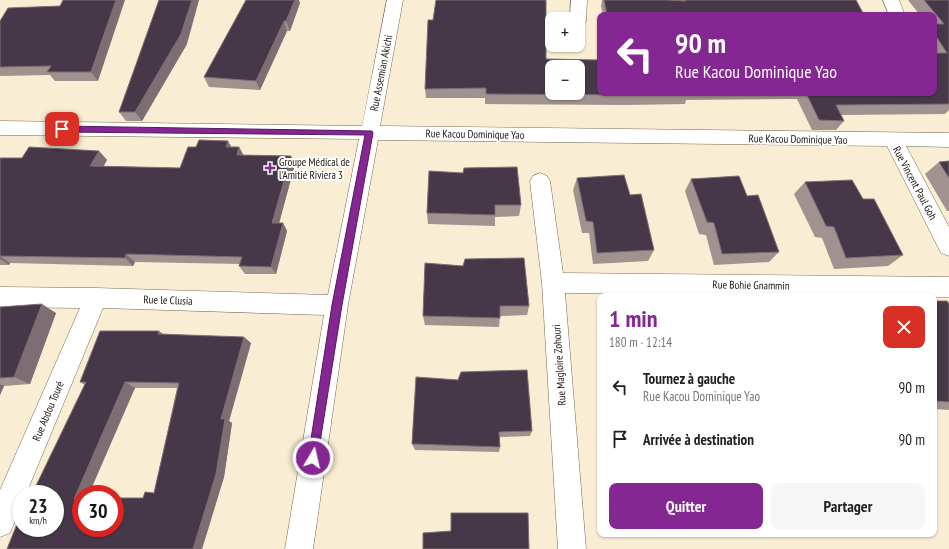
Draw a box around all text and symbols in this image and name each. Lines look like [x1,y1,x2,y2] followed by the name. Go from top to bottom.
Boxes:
[545,12,585,100] map controls
[545,12,585,52] button: +
[675,24,726,61] text: 90 m
[609,28,661,80] icon: left
[367,34,395,112] street label: Rue Assemian Akichi
[545,60,585,100] button: −
[675,60,837,83] text: Rue Kacou Dominique Yao
[45,112,79,146] pin
[51,118,73,140] icon: arrive
[425,126,525,142] street label: Rue Kacou Dominique Yao
[748,131,848,147] street label: Rue Kacou Dominique Yao
[890,144,940,222] street label: Rue Vincent Paul Goh
[279,155,350,182] place label: Groupe Médical de l'Amitié Riviera 3
[264,162,276,174] marker: Groupe Médical de l'Amitié Riviera 3
[712,277,790,293] street label: Rue Bohie Gnammin
[143,292,193,308] street label: Rue le Clusia
[609,303,657,334] text: 1 min
[883,306,925,348] button: close
[549,324,569,406] street label: Rue Magloire Zohouri
[609,334,672,351] text: 180 m · 12:14
[643,369,735,388] text: Tournez à gauche
[609,376,631,398] icon: left
[29,378,67,443] street label: Rue Abdou Touré
[899,378,925,397] text: 90 m
[643,388,760,405] text: Rue Kacou Dominique Yao
[609,428,631,450] icon: arrive
[643,430,754,449] text: Arrivée à destination
[899,430,925,449] text: 90 m
[292,437,334,479] position arrow
[609,483,763,529] button: Quitter
[771,483,925,529] button: Partager
[72,485,124,537] speed limit sign: 30
[28,493,48,519] text: 23
[29,514,47,527] text: km/h

